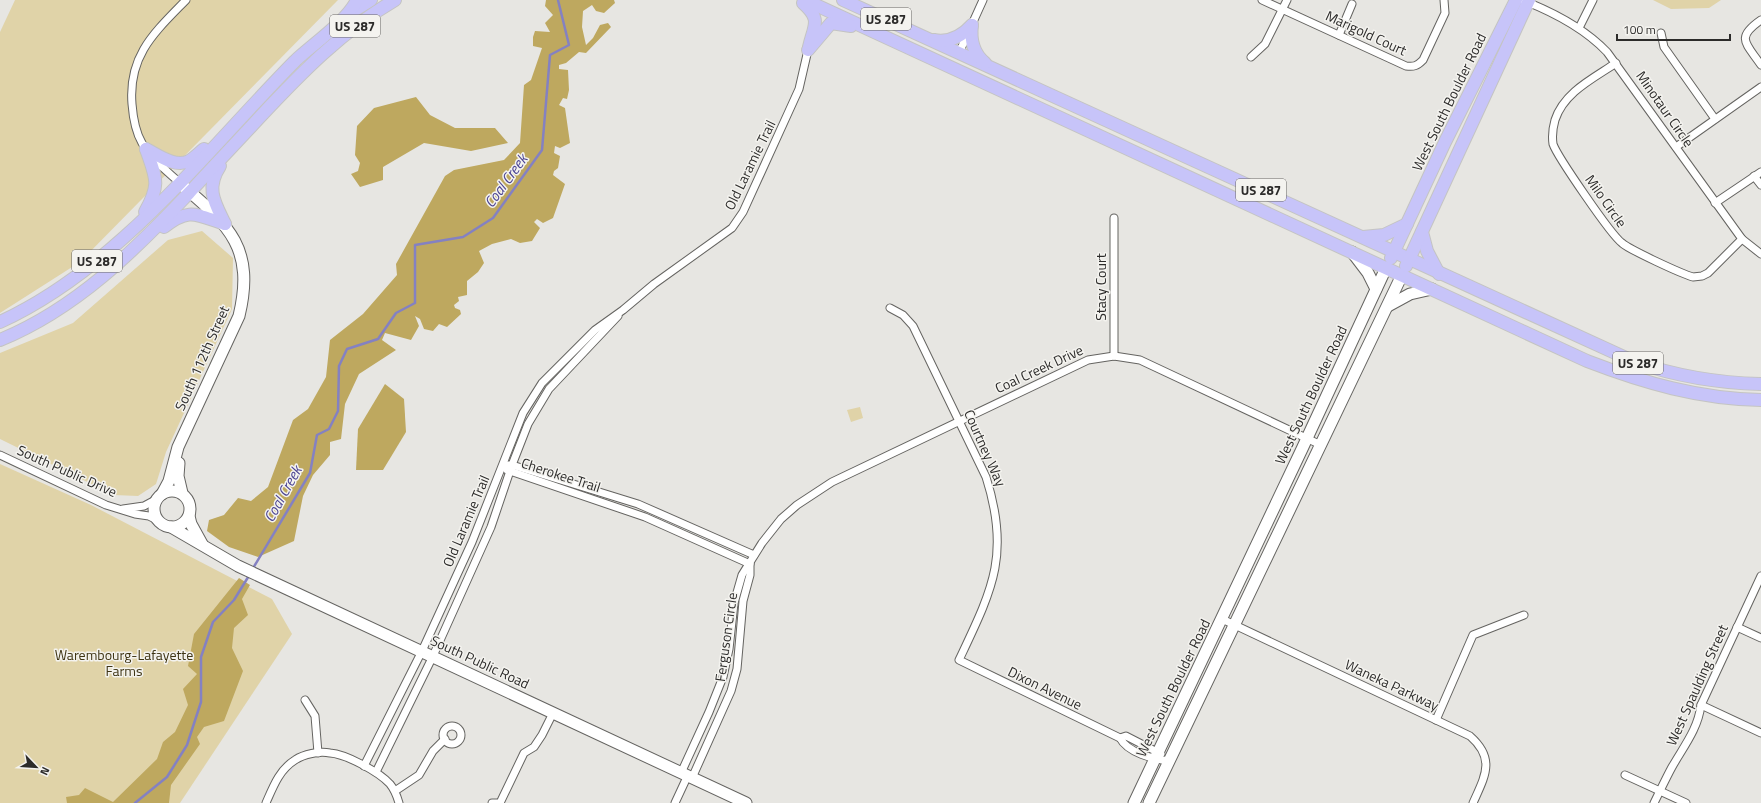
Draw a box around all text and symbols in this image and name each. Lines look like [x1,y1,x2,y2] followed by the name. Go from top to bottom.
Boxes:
[1322,5,1410,60] street label: Marigold Court
[861,8,911,30] road number: US 287
[330,15,380,37] road number: US 287
[1617,16,1730,42] scale bar
[1623,20,1656,39] text: 100 m
[1406,29,1491,174] street label: West South Boulder Road
[1631,66,1699,151] street label: Minotaur Circle
[719,116,780,213] street label: Old Laramie Trail
[478,147,534,212] water label: Coal Creek
[1581,170,1632,231] street label: Milo Circle
[1236,179,1286,201] road number: US 287
[72,250,122,272] road number: US 287
[1090,253,1111,321] street label: Stacy Court
[169,302,234,414] street label: South 112th Street
[1269,322,1352,468] street label: West South Boulder Road
[991,339,1086,398] street label: Coal Creek Drive
[1613,352,1663,374] road number: US 287
[959,406,1012,490] street label: Courtney Way
[14,439,120,502] street label: South Public Drive
[519,452,604,497] street label: Cherokee Trail
[258,459,309,526] water label: Coal Creek
[437,472,494,570] street label: Old Laramie Trail
[709,591,742,683] street label: Ferguson Circle
[1130,615,1215,760] street label: West South Boulder Road
[1660,621,1733,749] street label: West Spaulding Street
[427,629,533,694] street label: South Public Road
[55,644,193,681] park label: Warembourg-Lafayette Farms
[1342,654,1443,716] street label: Waneka Parkway
[1005,661,1086,715] street label: Dixon Avenue
[16,747,56,787] north arrow
[36,764,54,778] text: N

